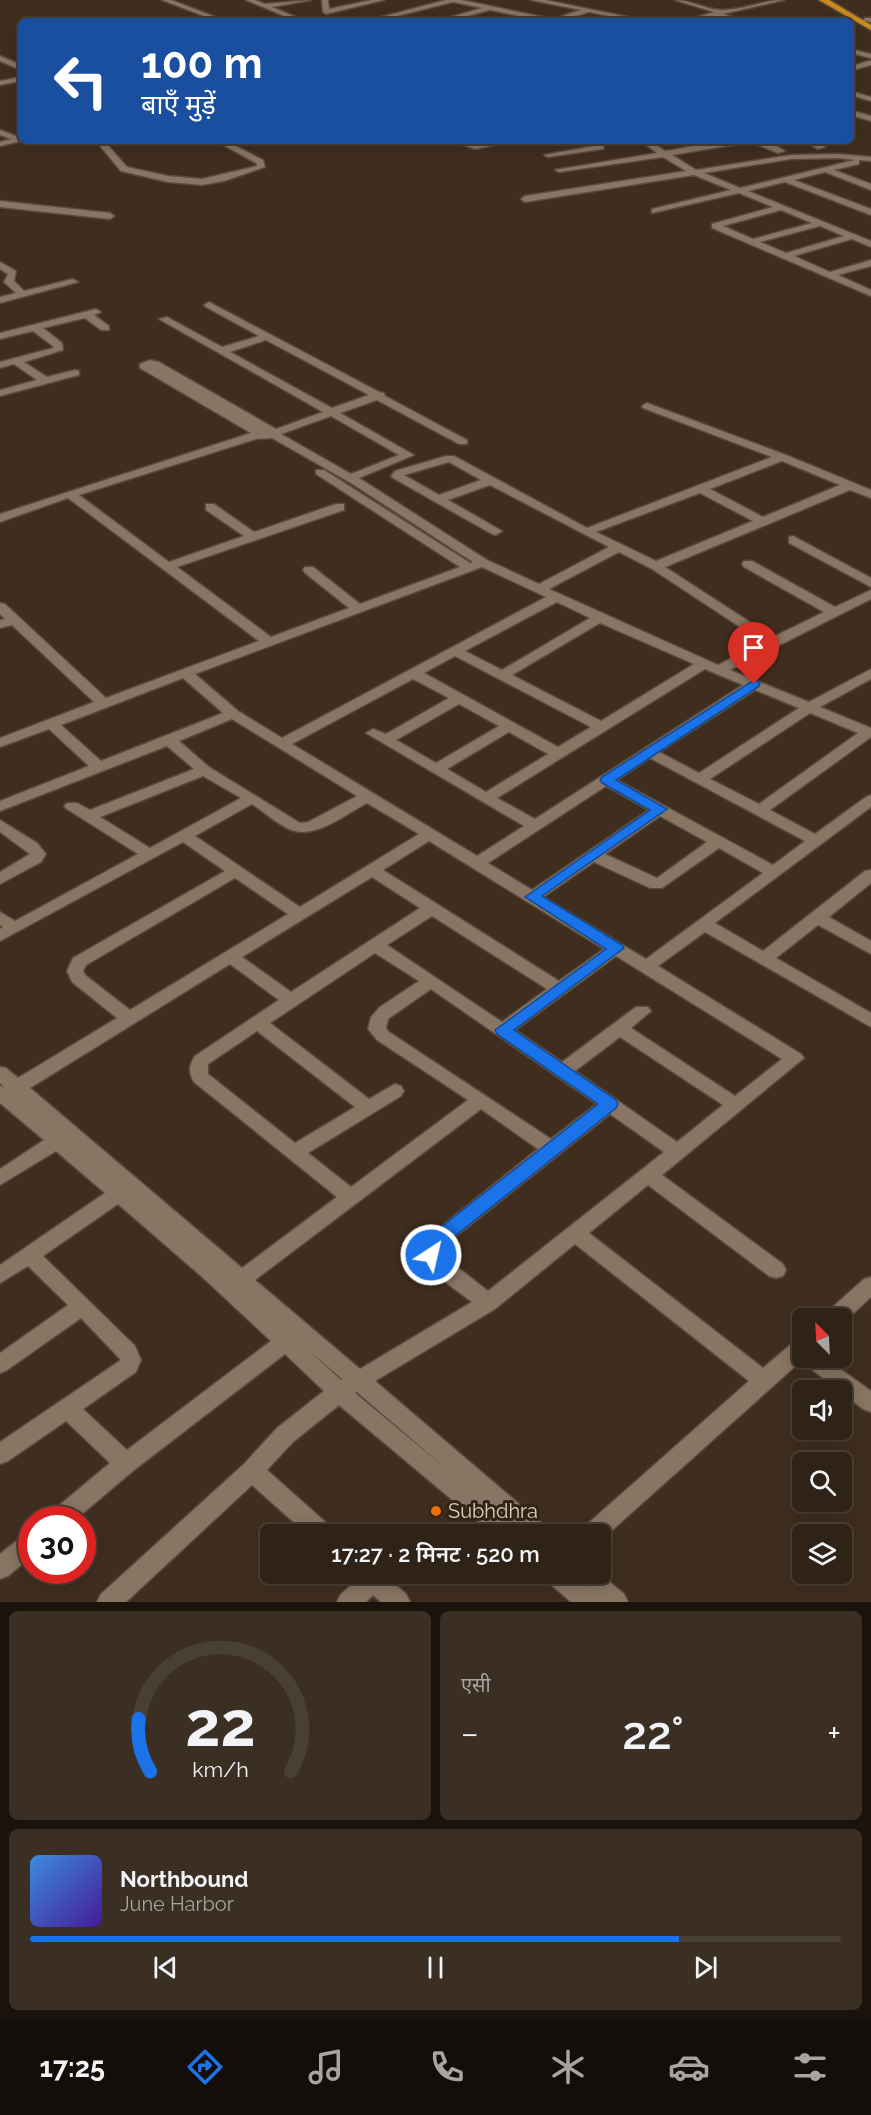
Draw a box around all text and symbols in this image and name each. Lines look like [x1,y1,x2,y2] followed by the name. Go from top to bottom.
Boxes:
[141,39,263,88] text: 100 m
[42,42,120,120] icon: left
[141,89,216,120] text: बाएँ मुड़ें
[728,622,779,684] pin
[737,631,770,664] icon: arrive
[399,1223,463,1287] position arrow
[792,1308,852,1368] north arrow
[792,1308,852,1584] map controls
[792,1380,852,1440] button: sound
[792,1452,852,1512] button: search
[448,1499,538,1523] place label: Subhdhra
[429,1504,443,1518] marker: Subhdhra
[18,1506,96,1584] speed limit sign: 30
[792,1524,852,1584] button: layers
[331,1541,540,1567] text: 17:27 · 2 मिनट · 520 m
[461,1673,491,1697] text: एसी
[185,1687,255,1761] text: 22
[622,1707,684,1760] text: 22°
[461,1714,479,1753] text: −
[827,1714,841,1753] text: +
[192,1758,248,1783] text: km/h
[120,1866,249,1892] text: Northbound
[120,1892,234,1916] text: June Harbor
[149,1951,182,1984] icon: previous
[419,1951,452,1984] icon: pause
[689,1951,722,1984] icon: next
[184,2046,226,2088] icon: directions
[305,2046,347,2088] icon: music
[426,2046,468,2088] icon: phone
[547,2046,589,2088] icon: climate
[668,2046,710,2088] icon: car
[789,2046,831,2088] icon: filters
[40,2052,105,2083] text: 17:25

